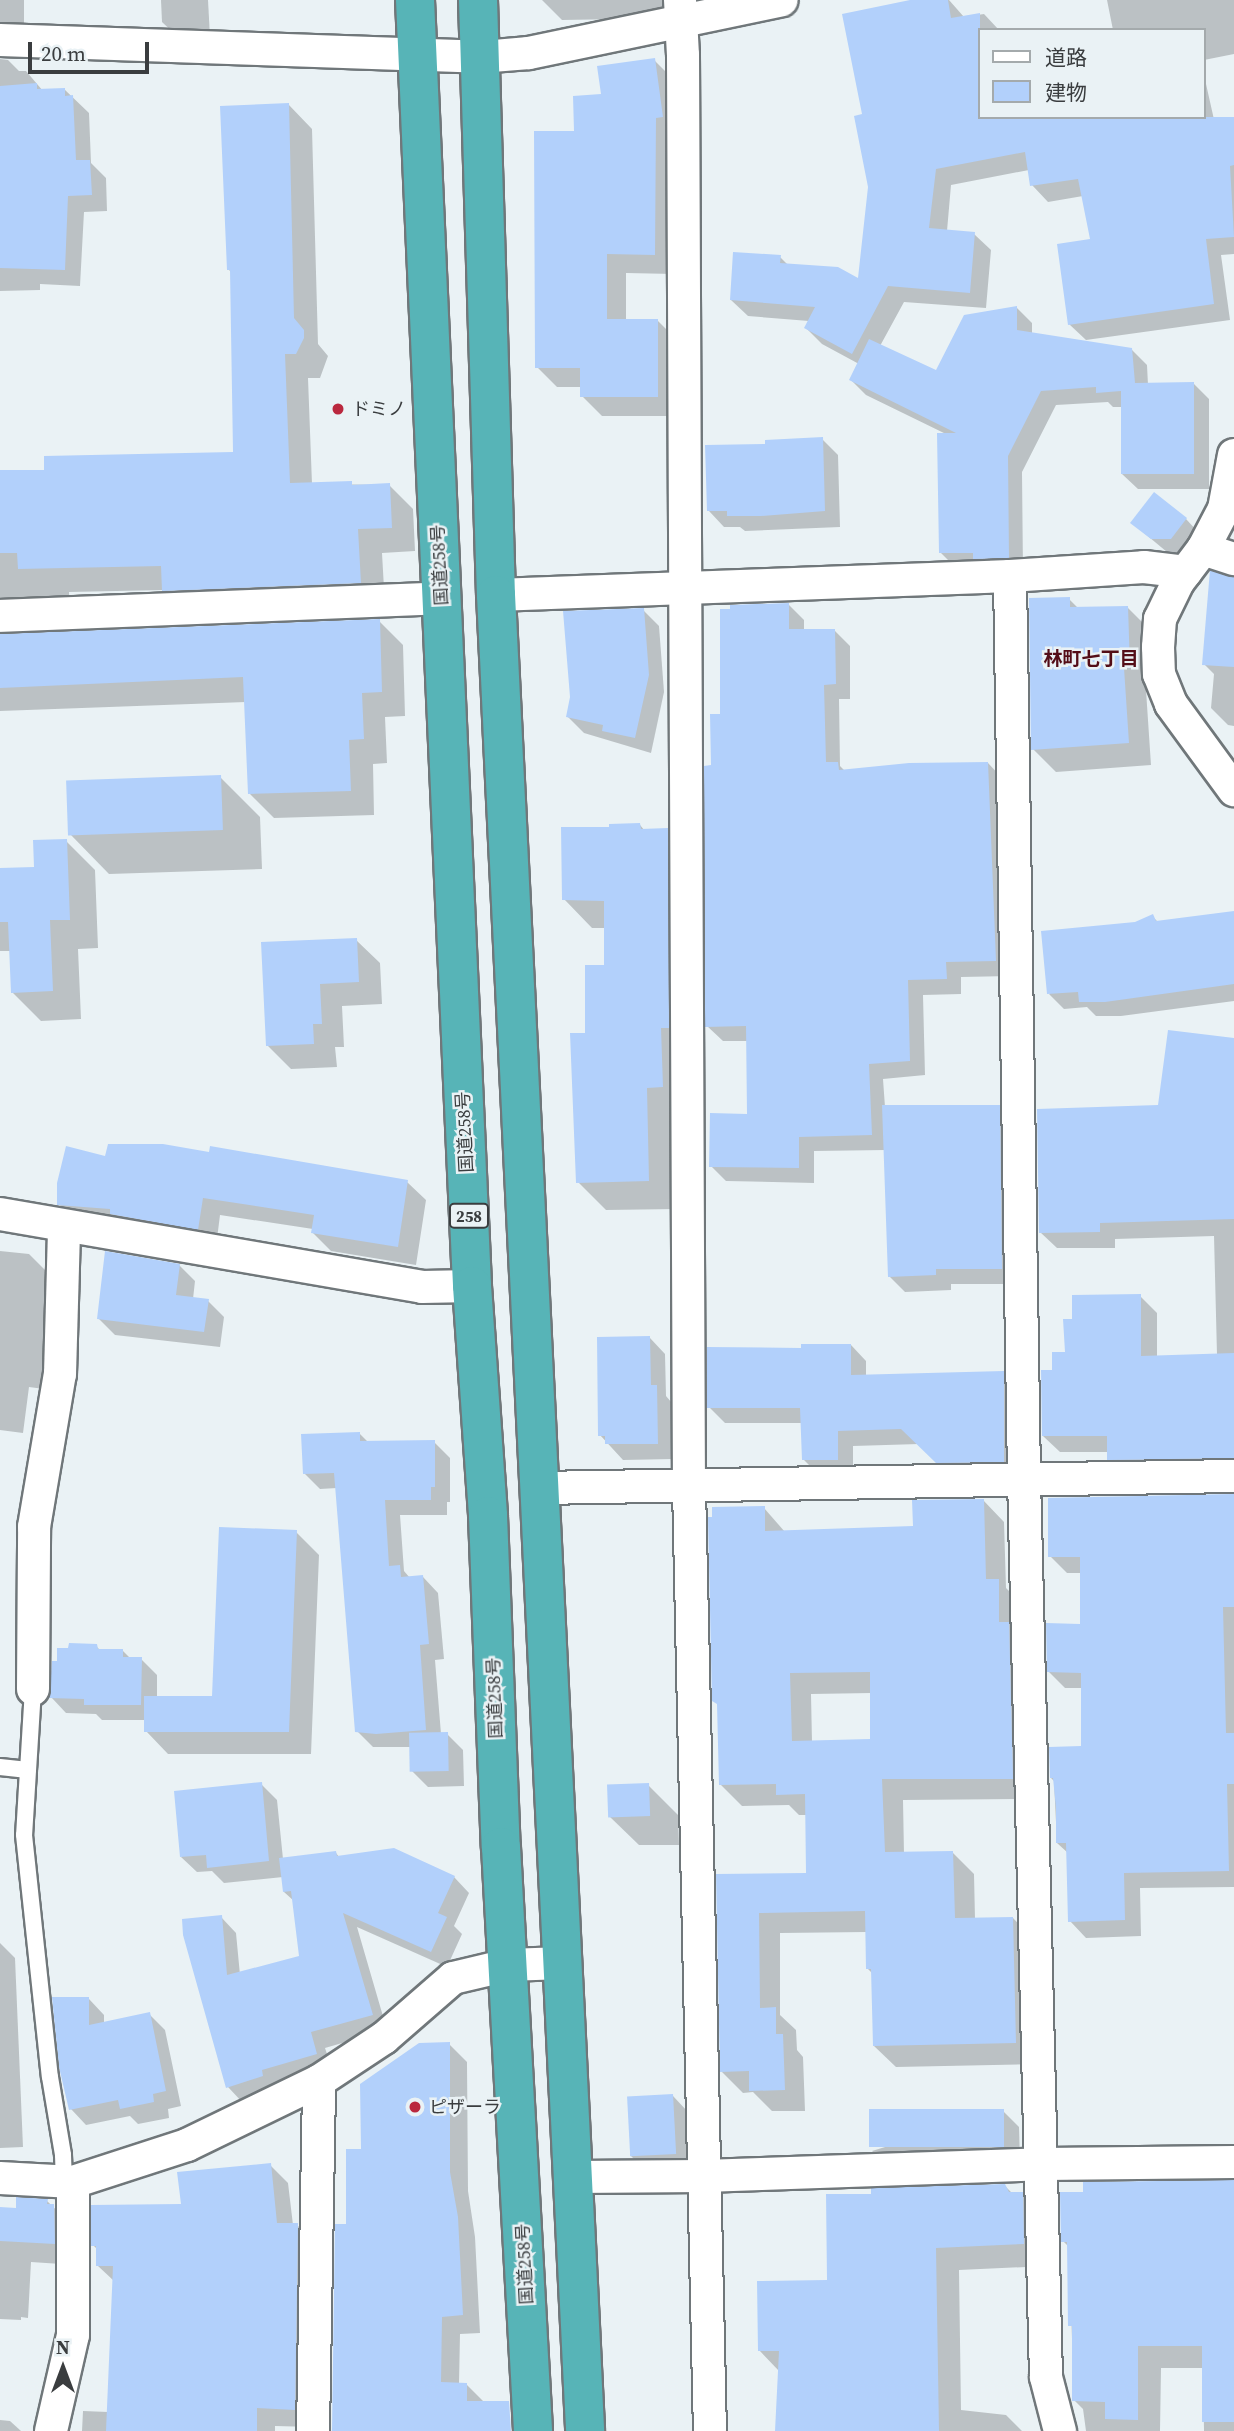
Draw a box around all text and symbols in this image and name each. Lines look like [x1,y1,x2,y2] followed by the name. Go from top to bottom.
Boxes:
[32,28,152,72] scale bar
[978,28,1206,119] legend
[41,39,86,68] text: 20 m
[1045,43,1087,72] text: 道路
[1045,78,1087,107] text: 建物
[352,398,406,420] place label: ドミノ
[330,401,346,417] marker: ドミノ
[427,524,453,606] street label: 国道258号
[1044,648,1138,670] district label: 林町七丁目
[452,1091,478,1173] street label: 国道258号
[448,1204,490,1228] road number: 258
[483,1657,507,1739] street label: 国道258号
[429,2096,501,2118] place label: ピザーラ
[407,2099,423,2115] marker: ピザーラ
[512,2223,538,2305] street label: 国道258号
[28,2333,98,2403] north arrow
[56,2334,70,2360] text: N

